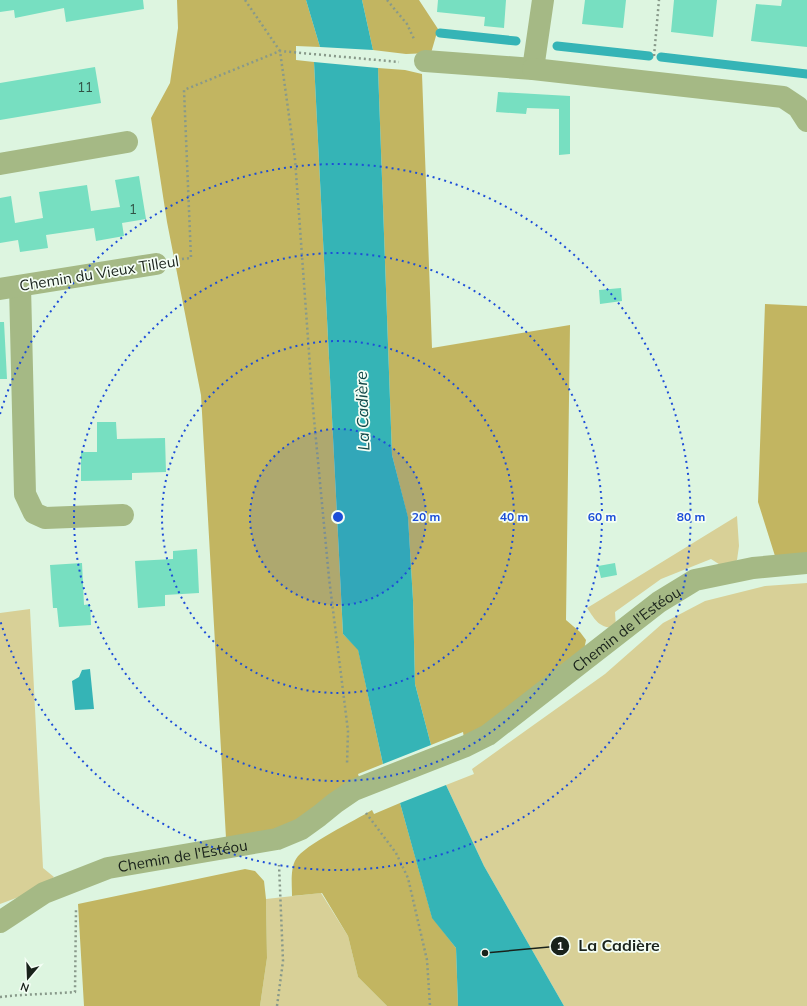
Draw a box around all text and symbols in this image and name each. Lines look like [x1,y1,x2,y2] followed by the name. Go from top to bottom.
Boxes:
[77,79,93,95] house number: 11
[129,201,137,217] house number: 1
[18,251,180,295] street label: Chemin du Vieux Tilleul
[351,371,373,451] water label: La Cadière
[412,509,440,524] text: 20 m
[500,509,528,524] text: 40 m
[588,509,616,524] text: 60 m
[677,509,705,524] text: 80 m
[331,510,345,524] centre of rings
[568,582,684,676] street label: Chemin de l'Estéou
[116,835,249,876] street label: Chemin de l'Estéou
[550,932,668,960] callout: La Cadière
[578,935,660,955] text: La Cadière
[556,938,564,953] text: 1
[8,958,48,998] north arrow
[19,979,31,995] text: N

